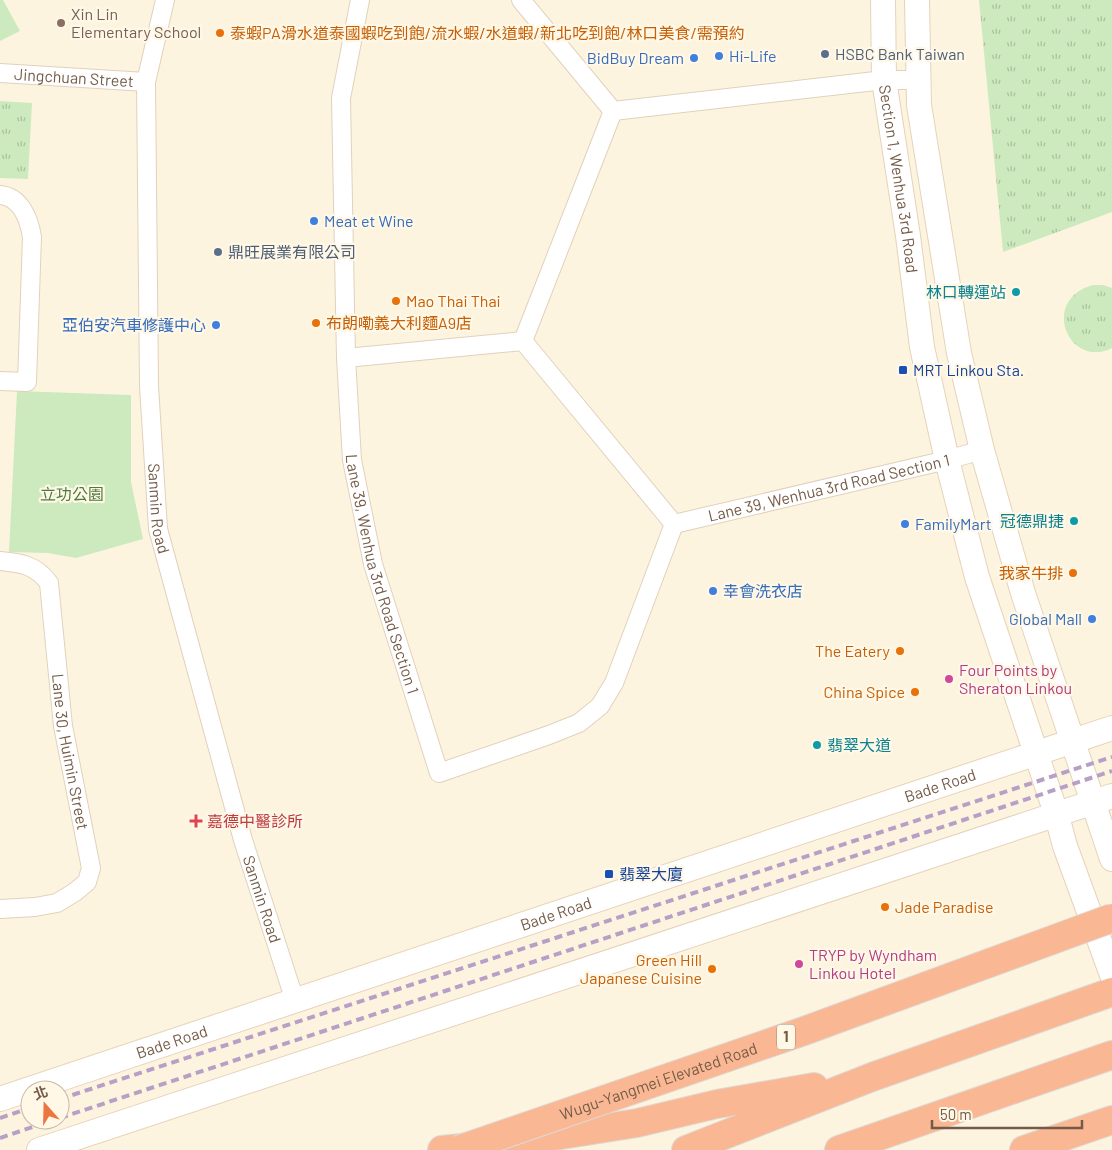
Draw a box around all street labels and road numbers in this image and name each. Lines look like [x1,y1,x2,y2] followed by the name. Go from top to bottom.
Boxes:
[14,64,134,90] street label: Jingchuan Street
[876,83,923,274] street label: Section 1, Wenhua 3rd Road
[706,450,951,525] street label: Lane 39, Wenhua 3rd Road Section 1
[343,454,423,696] street label: Lane 39, Wenhua 3rd Road Section 1
[145,463,174,555] street label: Sanmin Road
[49,673,93,831] street label: Lane 30, Huimin Street
[902,764,978,806] street label: Bade Road
[240,853,286,945] street label: Sanmin Road
[518,892,594,934] street label: Bade Road
[133,1021,210,1062] street label: Bade Road
[777,1024,795,1050] road number: 1
[557,1038,759,1123] street label: Wugu-Yangmei Elevated Road

